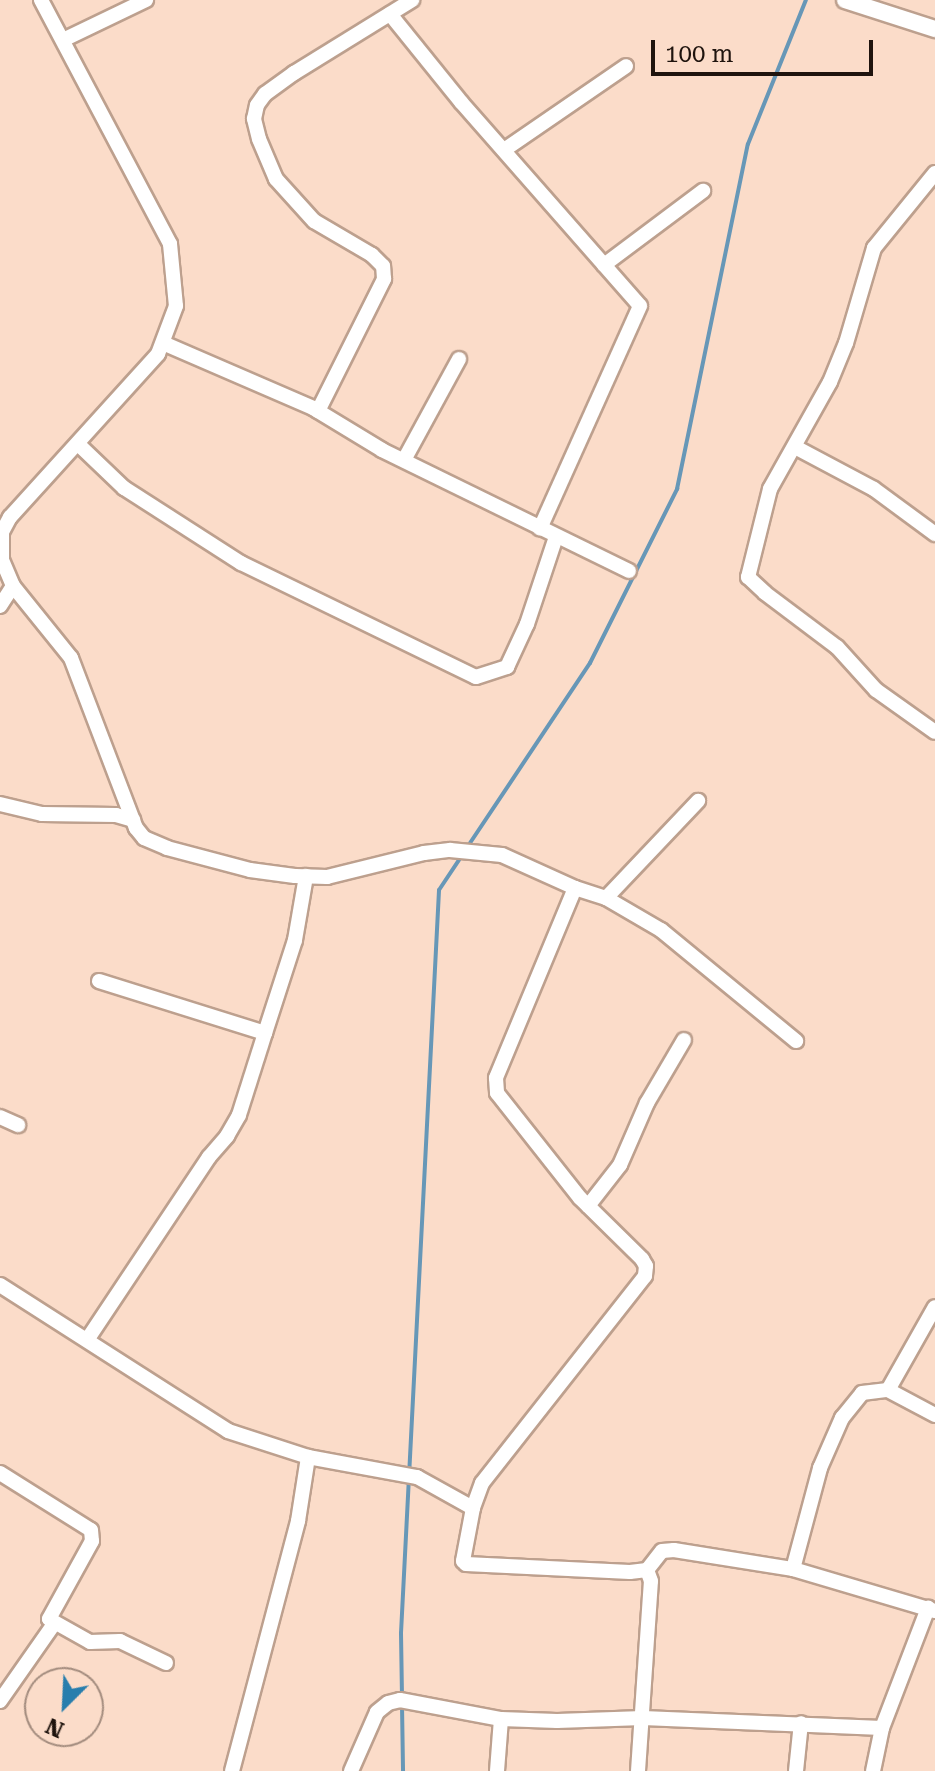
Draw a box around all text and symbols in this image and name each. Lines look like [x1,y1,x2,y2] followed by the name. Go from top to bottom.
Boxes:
[655,24,877,74] scale bar
[665,40,733,68] text: 100 m
[24,1667,104,1747] north arrow
[42,1713,68,1742] text: N

